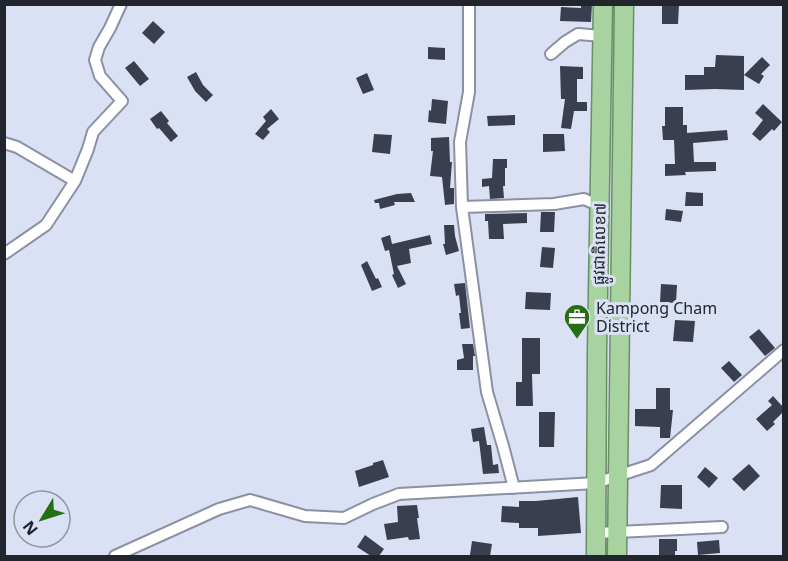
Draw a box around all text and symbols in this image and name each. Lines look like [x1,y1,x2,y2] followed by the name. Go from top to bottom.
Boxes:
[587,203,614,285] street label: ផ្លូវជាតិលេខ៧
[596,297,717,337] place label: Kampong Cham District
[562,302,592,340] office icon: Kampong Cham District
[12,489,72,549] north arrow
[18,516,43,540] text: N

